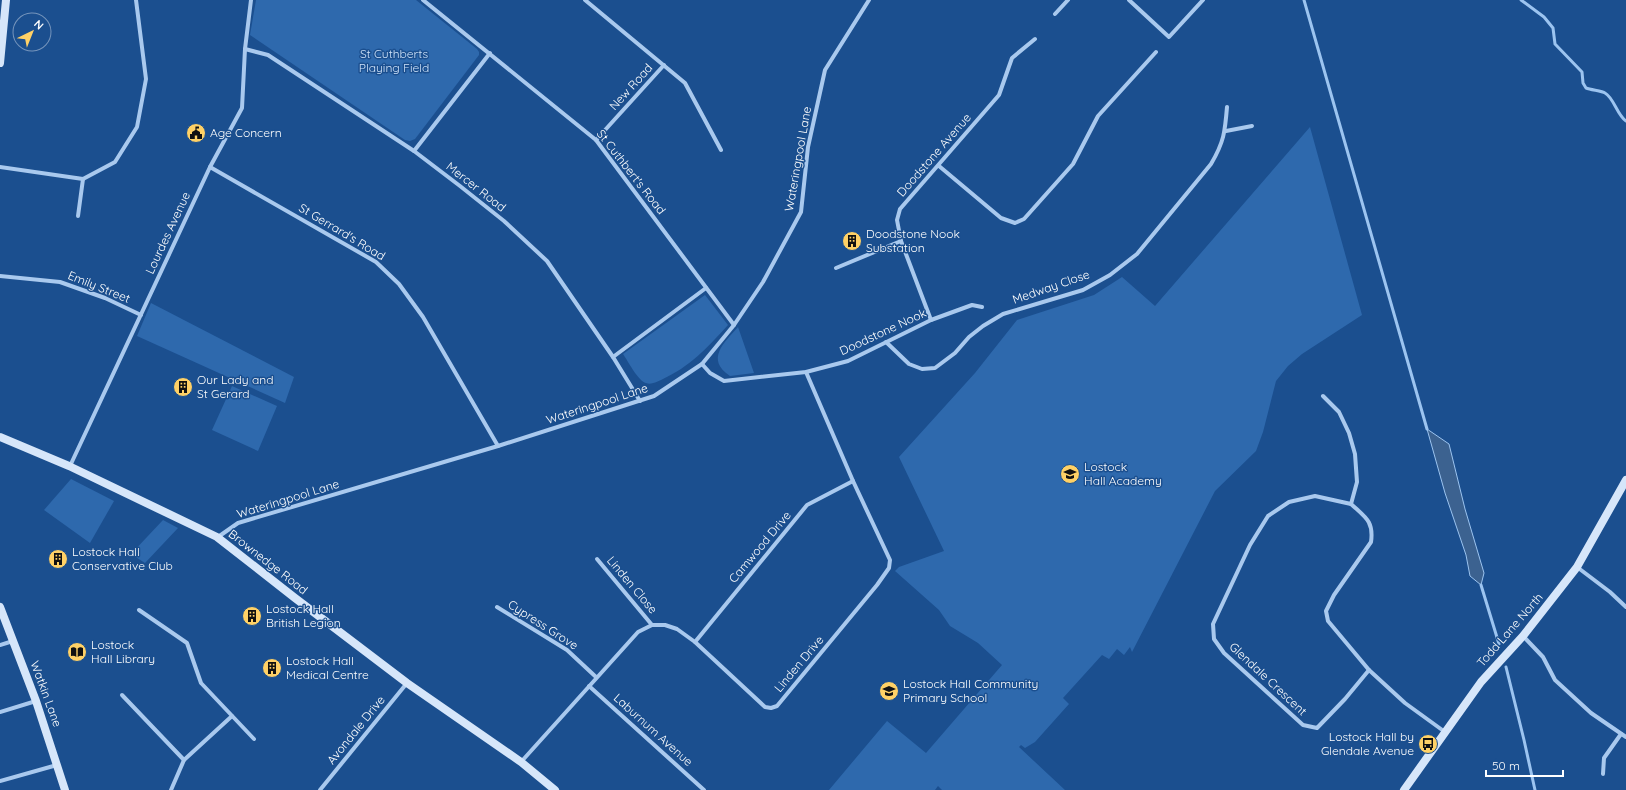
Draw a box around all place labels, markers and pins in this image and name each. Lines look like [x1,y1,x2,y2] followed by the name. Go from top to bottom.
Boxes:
[185,122,207,144] public building icon: Age Concern
[210,125,282,140] place label: Age Concern
[866,226,960,255] place label: Doodstone Nook Substation
[841,230,863,252] building icon: Doodstone Nook Substation
[197,372,273,401] place label: Our Lady and St Gerard
[172,376,194,398] building icon: Our Lady and St Gerard
[1084,459,1162,488] place label: Lostock Hall Academy
[1059,463,1081,485] school or university icon: Lostock Hall Academy
[72,544,173,573] place label: Lostock Hall Conservative Club
[47,548,69,570] building icon: Lostock Hall Conservative Club
[266,601,341,630] place label: Lostock Hall British Legion
[241,605,263,627] building icon: Lostock Hall British Legion
[91,637,155,666] place label: Lostock Hall Library
[66,641,88,663] library icon: Lostock Hall Library
[286,653,369,682] place label: Lostock Hall Medical Centre
[261,657,283,679] building icon: Lostock Hall Medical Centre
[903,676,1038,705] place label: Lostock Hall Community Primary School
[878,680,900,702] school or university icon: Lostock Hall Community Primary School
[1321,729,1414,758] place label: Lostock Hall by Glendale Avenue
[1417,733,1439,755] bus stop icon: Lostock Hall by Glendale Avenue

